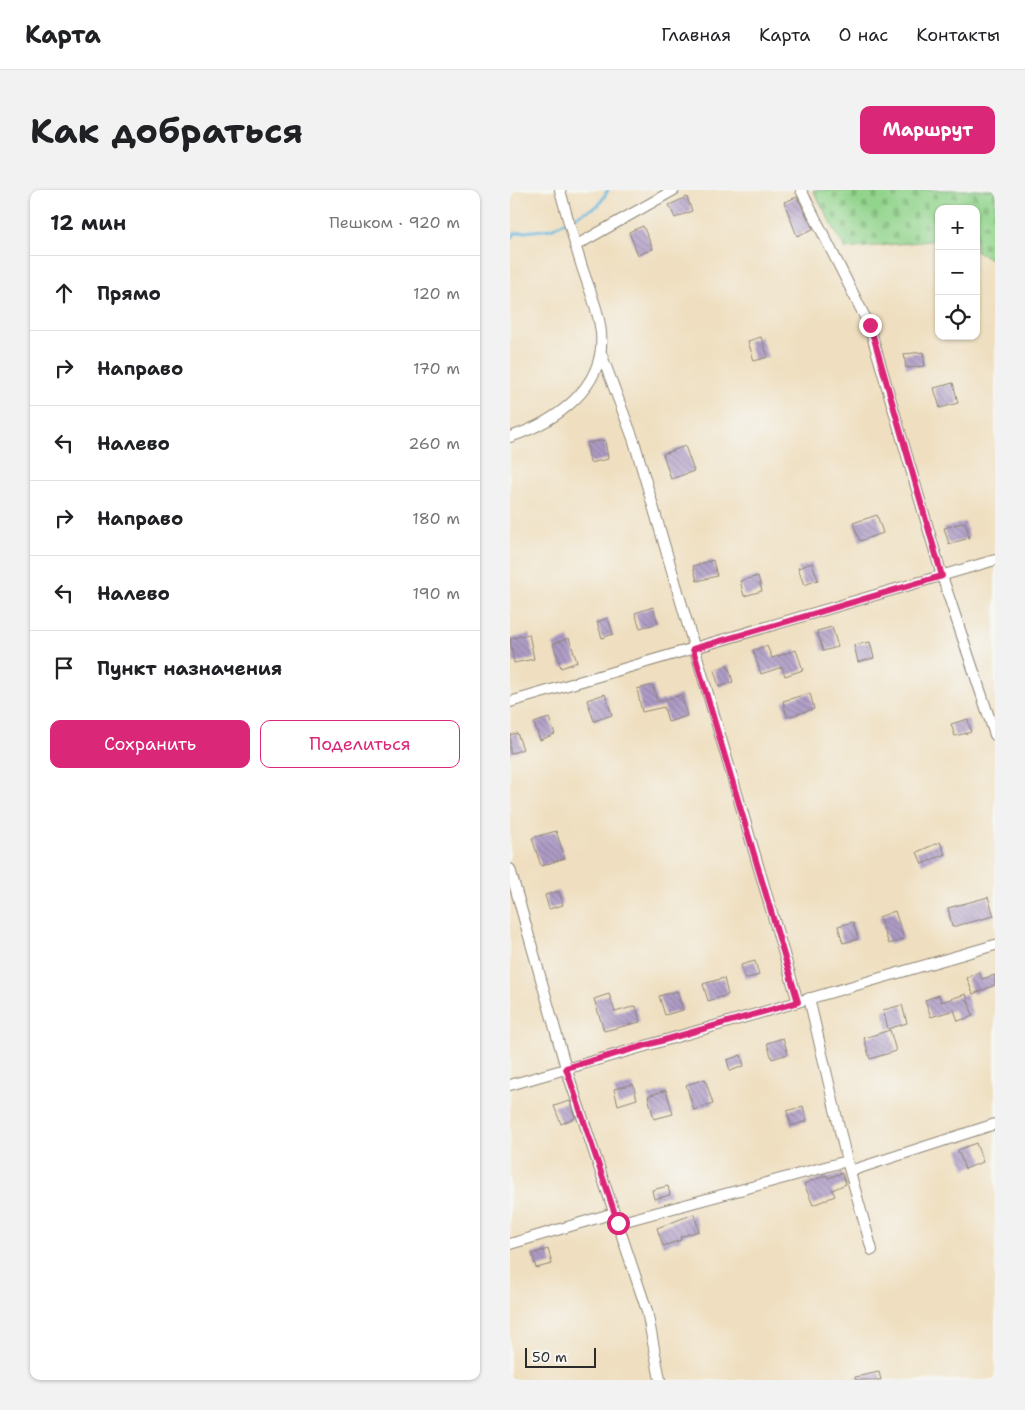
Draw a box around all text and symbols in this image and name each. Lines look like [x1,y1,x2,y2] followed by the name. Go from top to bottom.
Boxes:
[25,19,101,51] text: Карта
[661,23,731,47] text: Главная
[759,23,811,47] text: Карта
[839,23,888,47] text: О нас
[916,23,1000,47] text: Контакты
[860,106,995,154] button: Маршрут
[30,107,303,154] text: Как добраться
[935,205,980,340] map controls
[935,205,980,250] button: +
[50,209,126,237] text: 12 мин
[329,212,460,233] text: Пешком · 920 m
[935,250,980,295] button: −
[50,279,78,307] icon: ahead
[97,281,161,306] text: Прямо
[413,283,460,304] text: 120 m
[935,295,980,340] button: locate
[859,314,882,337] route end
[50,354,78,382] icon: right
[97,356,183,381] text: Направо
[413,358,460,379] text: 170 m
[50,429,78,457] icon: left
[97,431,170,456] text: Налево
[408,433,460,454] text: 260 m
[50,504,78,532] icon: right
[97,506,183,531] text: Направо
[412,508,460,529] text: 180 m
[50,579,78,607] icon: left
[97,581,170,606] text: Налево
[413,583,460,604] text: 190 m
[50,654,78,682] icon: arrive
[97,656,282,681] text: Пункт назначения
[50,720,250,768] button: Сохранить
[260,720,460,768] button: Поделиться
[607,1212,630,1235] route start
[525,1345,596,1368] scale bar
[532,1348,567,1366] text: 50 m

